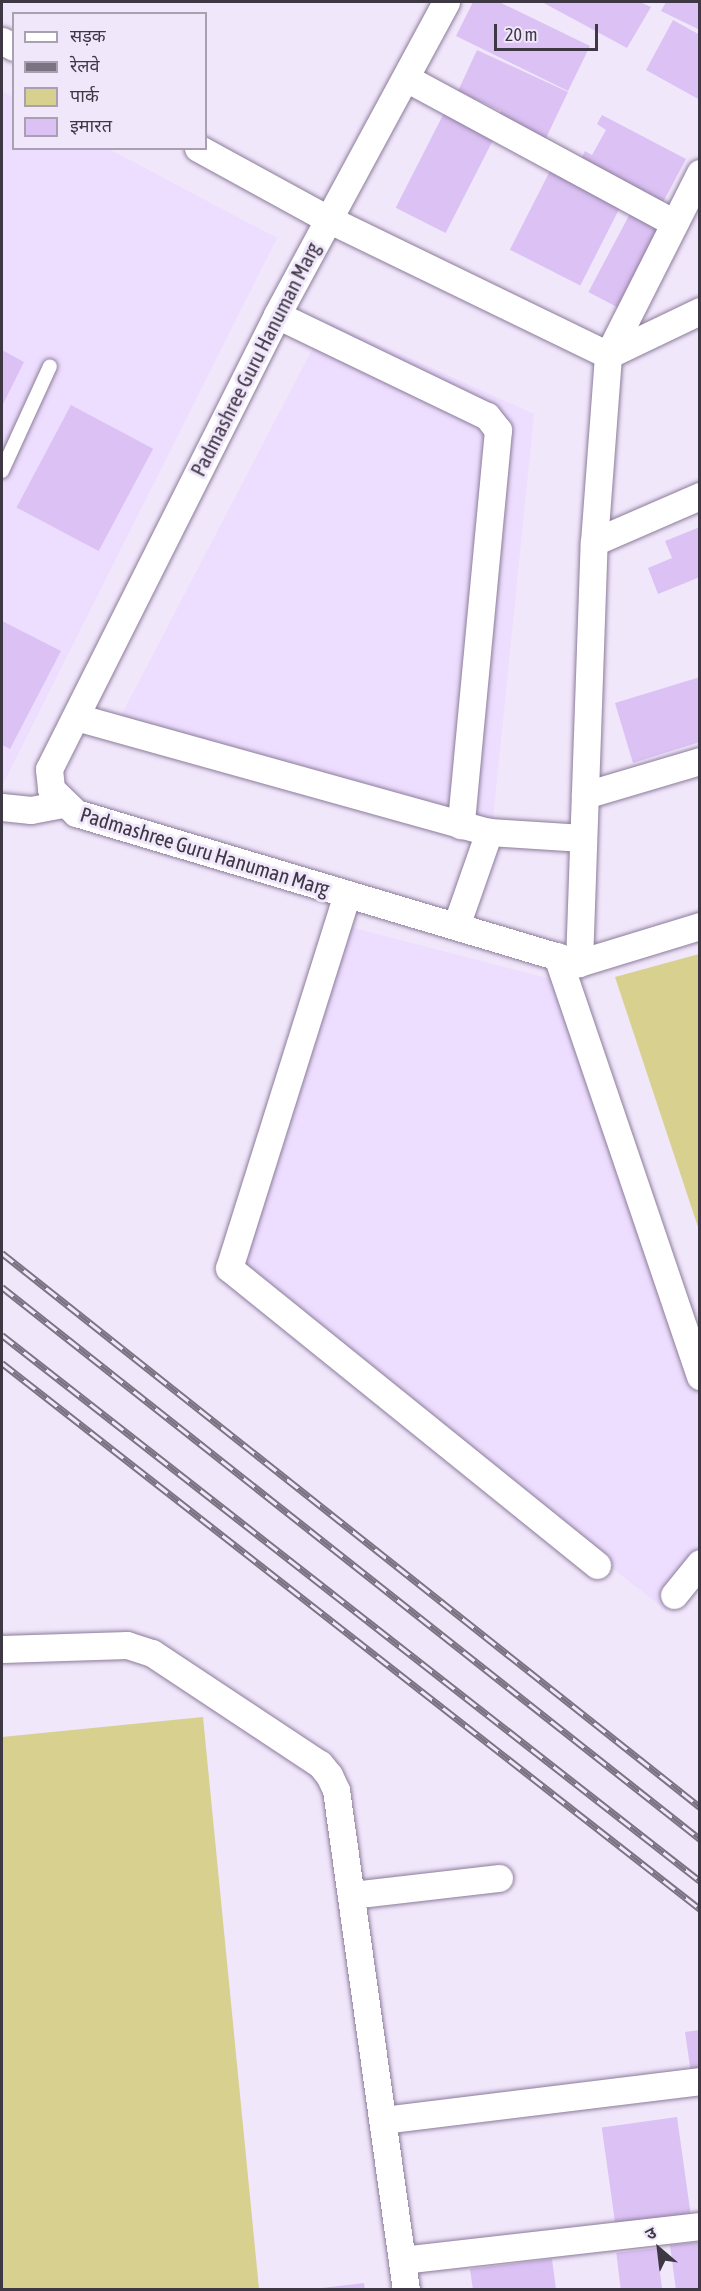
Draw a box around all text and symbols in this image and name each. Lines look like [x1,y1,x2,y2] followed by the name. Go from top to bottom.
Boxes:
[12,12,207,150] legend
[497,12,600,50] scale bar
[505,24,537,45] text: 20 m
[70,25,106,46] text: सड़क
[70,55,100,76] text: रेलवे
[70,85,99,106] text: पार्क
[70,115,112,136] text: इमारत
[185,238,325,480] street label: Padmashree Guru Hanuman Marg
[77,801,333,901] street label: Padmashree Guru Hanuman Marg
[629,2219,689,2279] north arrow
[642,2223,659,2243] text: उ

